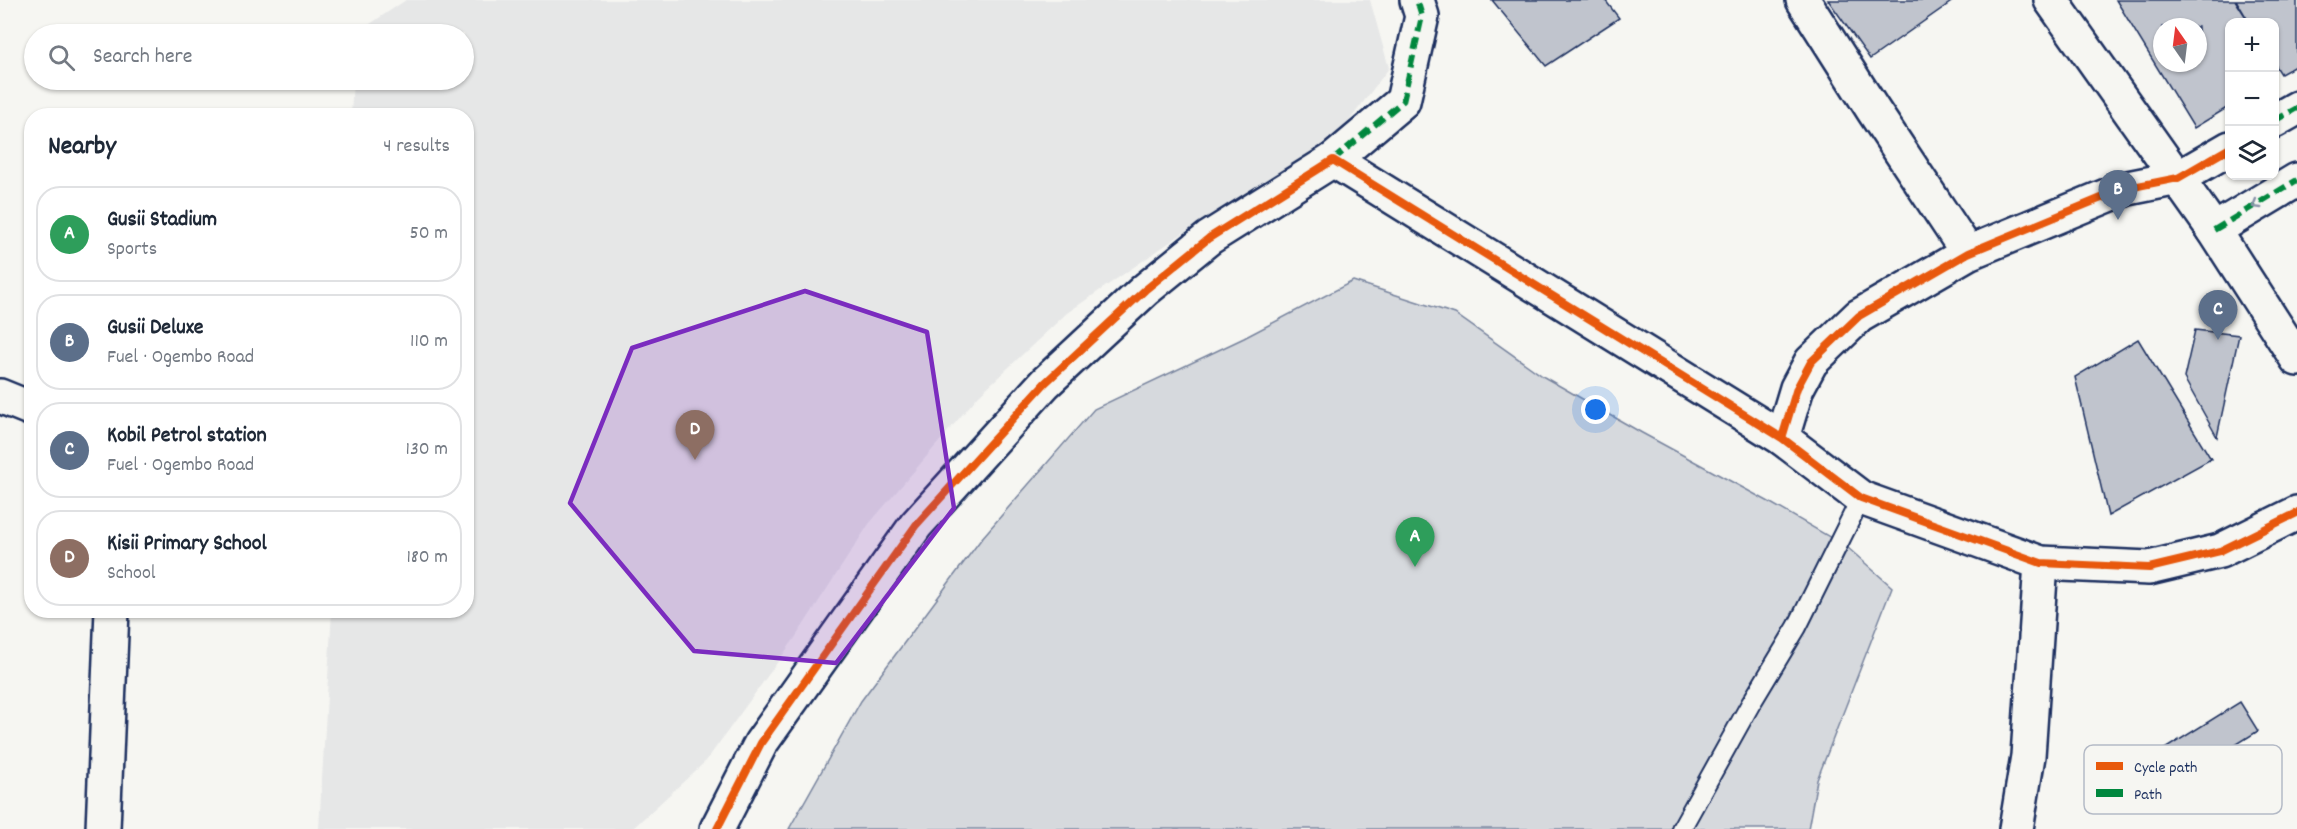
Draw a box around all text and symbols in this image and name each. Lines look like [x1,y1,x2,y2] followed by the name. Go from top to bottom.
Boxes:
[2153,18,2207,72] north arrow
[2225,18,2279,180] map controls
[2225,18,2279,72] button: +
[24,24,474,90] search box
[45,41,78,74] icon: search
[93,42,192,73] text: Search here
[2225,72,2279,126] button: −
[2225,126,2279,180] button: layers
[48,129,116,166] text: Nearby
[383,133,450,161] text: 4 results
[2098,170,2138,220] pin: B
[2252,197,2262,209] one-way arrow
[107,205,217,236] text: Gusii Stadium
[64,220,75,248] text: A
[410,220,448,248] text: 50 m
[107,236,157,264] text: Sports
[2198,290,2238,340] pin: C
[107,313,204,344] text: Gusii Deluxe
[65,328,74,356] text: B
[410,328,448,356] text: 110 m
[107,344,254,372] text: Fuel · Ogembo Road
[1581,395,1610,424] your location
[676,410,714,460] pin: D
[107,421,267,452] text: Kobil Petrol station
[65,436,74,464] text: C
[406,436,448,464] text: 130 m
[107,452,254,480] text: Fuel · Ogembo Road
[1396,518,1434,567] pin: A
[107,529,267,560] text: Kisii Primary School
[64,544,75,572] text: D
[406,544,448,572] text: 180 m
[107,560,156,588] text: School
[2084,745,2282,814] legend
[2134,757,2197,780] text: Cycle path
[2134,784,2162,807] text: Path

